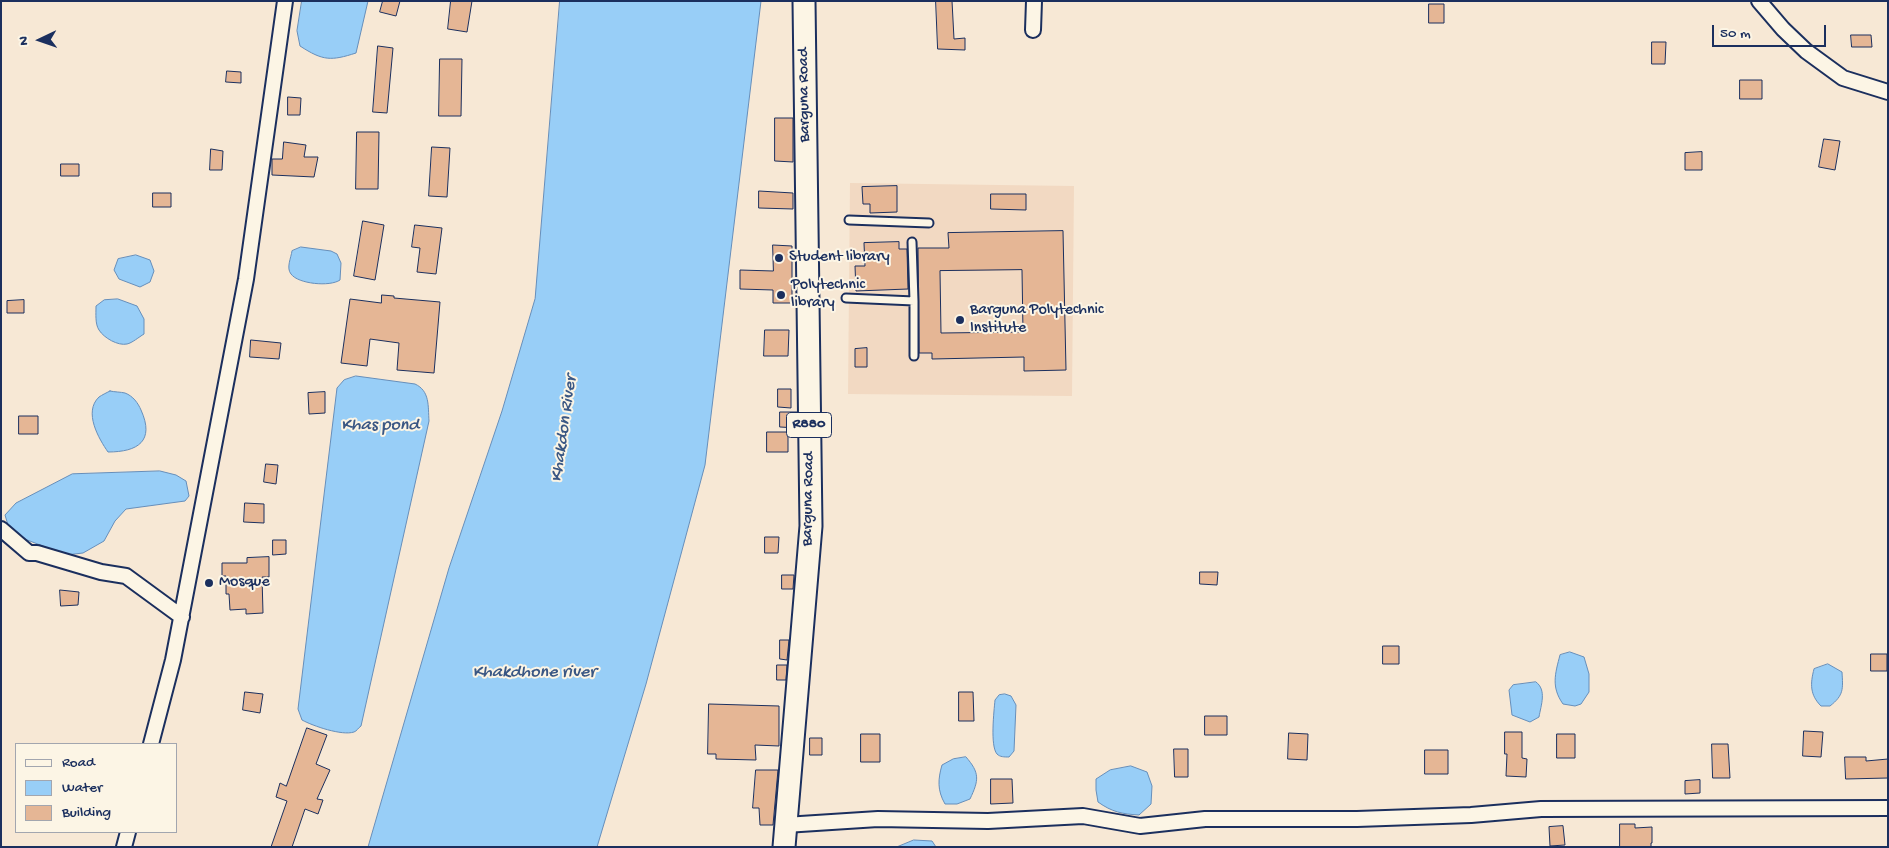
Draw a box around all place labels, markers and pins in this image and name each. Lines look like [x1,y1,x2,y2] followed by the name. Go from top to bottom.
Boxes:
[789,248,890,268] place label: Student library
[773,252,785,264] marker: Student library
[791,276,865,314] place label: Polytechnic library
[775,289,787,301] marker: Polytechnic library
[970,301,1103,339] place label: Barguna Polytechnic Institute
[954,314,966,326] marker: Barguna Polytechnic Institute
[219,573,270,593] place label: Mosque
[203,577,215,589] marker: Mosque

